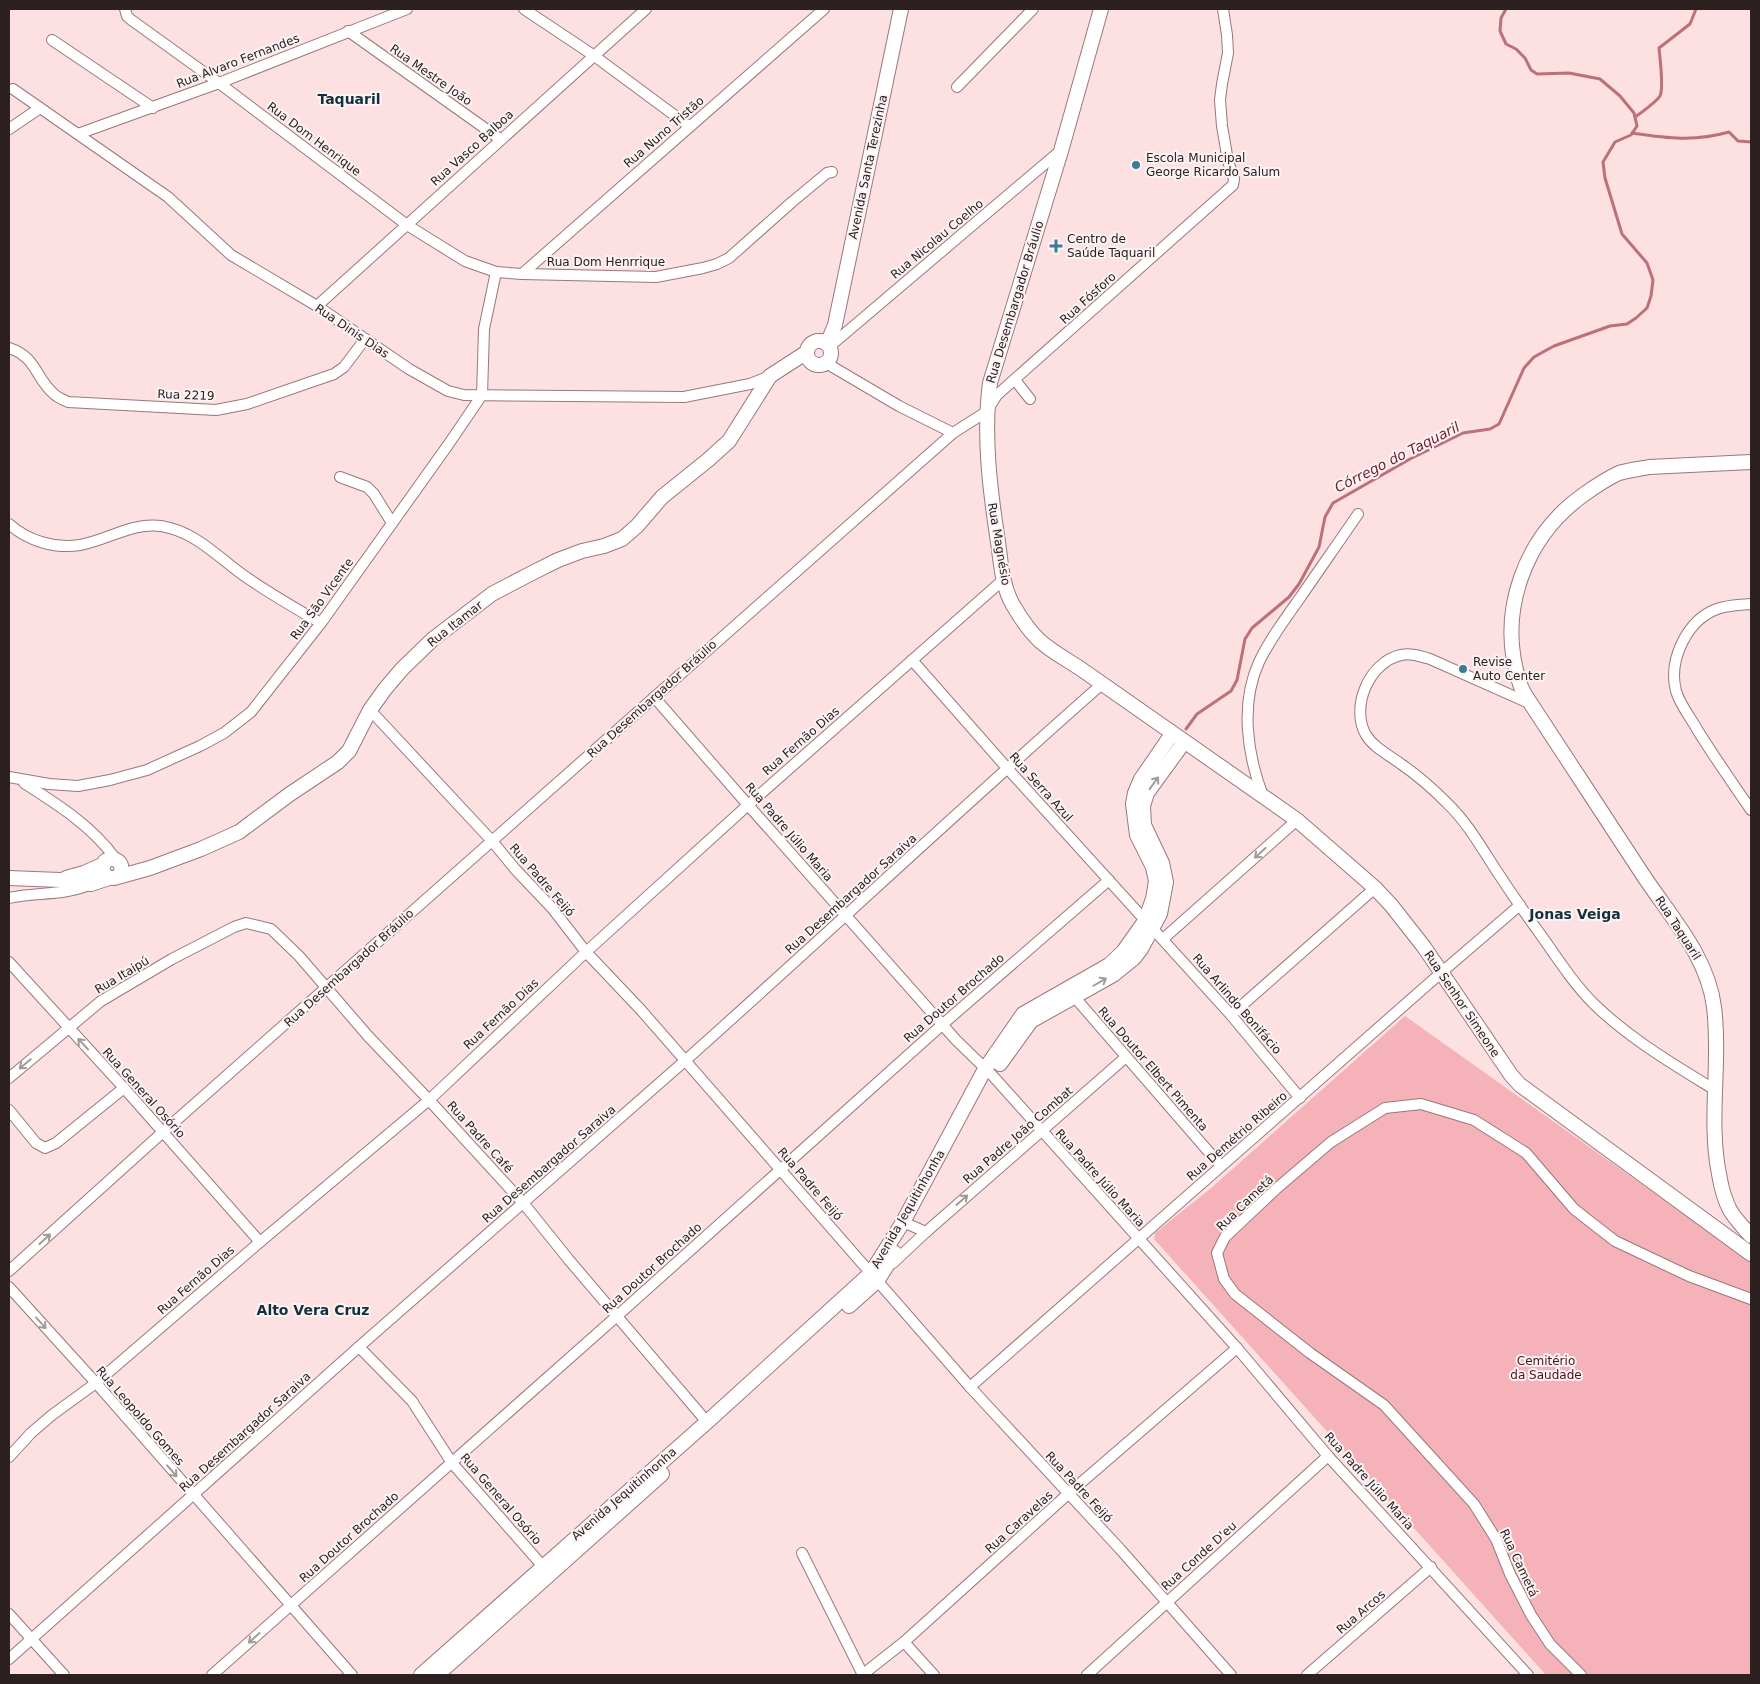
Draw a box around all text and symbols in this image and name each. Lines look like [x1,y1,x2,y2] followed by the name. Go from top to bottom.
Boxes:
[175,31,301,91] street label: Rua Alvaro Fernandes
[387,42,475,108] street label: Rua Mestre João
[317,91,381,107] district label: Taquaril
[621,93,707,171] street label: Rua Nuno Tristão
[846,94,890,240] street label: Avenida Santa Terezinha
[264,99,364,179] street label: Rua Dom Henrique
[428,107,516,189] street label: Rua Vasco Balboa
[1146,151,1280,179] place label: Escola Municipal George Ricardo Salum
[1130,159,1142,171] marker: Escola Municipal George Ricardo Salum
[888,196,986,282] street label: Rua Nicolau Coelho
[984,219,1046,385] street label: Rua Desembargador Bráulio
[1067,232,1155,260] place label: Centro de Saúde Taquaril
[1049,239,1063,253] marker: Centro de Saúde Taquaril
[547,255,665,269] street label: Rua Dom Henrrique
[1057,269,1119,327] street label: Rua Fósforo
[312,301,392,361] street label: Rua Dinis Dias
[157,387,215,403] street label: Rua 2219
[1332,419,1462,495] water label: Córrego do Taquaril
[985,502,1013,586] street label: Rua Magnésio
[288,555,356,643] street label: Rua São Vicente
[425,598,485,650] street label: Rua Itamar
[585,637,719,761] street label: Rua Desembargador Bráulio
[1473,655,1545,683] place label: Revise Auto Center
[1457,663,1469,675] marker: Revise Auto Center
[760,704,842,778] street label: Rua Fernão Dias
[1006,750,1076,824] street label: Rua Serra Azul
[1149,776,1159,790] one-way arrow
[742,780,836,884] street label: Rua Padre Júlio Maria
[782,831,920,957] street label: Rua Desembargador Saraiva
[507,841,577,919] street label: Rua Padre Feijó
[1254,847,1267,859] one-way arrow
[1652,893,1704,963] street label: Rua Taquaril
[282,906,416,1030] street label: Rua Desembargador Bráulio
[1528,906,1621,922] district label: Jonas Veiga
[1421,948,1503,1060] street label: Rua Senhor Simeone
[901,951,1007,1045] street label: Rua Doutor Brochado
[1190,951,1284,1057] street label: Rua Arlindo Bonifácio
[92,953,152,997] street label: Rua Itaipú
[461,976,541,1052] street label: Rua Fernão Dias
[1093,977,1107,987] one-way arrow
[1095,1004,1211,1134] street label: Rua Doutor Elbert Pimenta
[78,1038,89,1051] one-way arrow
[100,1045,188,1141] street label: Rua General Osório
[19,1058,32,1069] one-way arrow
[960,1083,1076,1186] street label: Rua Padre João Combat
[1184,1089,1290,1183] street label: Rua Demétrio Ribeiro
[444,1098,516,1176] street label: Rua Padre Café
[480,1102,618,1226] street label: Rua Desembargador Saraiva
[1053,1126,1147,1230] street label: Rua Padre Júlio Maria
[775,1145,845,1223] street label: Rua Padre Feijó
[868,1147,948,1271] street label: Avenida Jequitinhonha
[1214,1172,1276,1234] street label: Rua Cametá
[956,1195,969,1206] one-way arrow
[600,1220,704,1316] street label: Rua Doutor Brochado
[38,1233,51,1244] one-way arrow
[155,1243,237,1317] street label: Rua Fernão Dias
[257,1302,369,1318] district label: Alto Vera Cruz
[36,1317,47,1330] one-way arrow
[1510,1354,1582,1382] park label: Cemitério da Saudade
[93,1364,187,1468] street label: Rua Leopoldo Gomes
[176,1369,314,1495] street label: Rua Desembargador Saraiva
[1322,1429,1416,1533] street label: Rua Padre Júlio Maria
[569,1445,679,1543] street label: Avenida Jequitinhonha
[1043,1449,1115,1525] street label: Rua Padre Feijó
[458,1451,544,1547] street label: Rua General Osório
[166,1465,177,1478] one-way arrow
[982,1488,1056,1556] street label: Rua Caravelas
[297,1489,401,1585] street label: Rua Doutor Brochado
[1159,1519,1239,1593] street label: Rua Conde D'eu
[1497,1527,1541,1599] street label: Rua Cametá
[1334,1587,1388,1637] street label: Rua Arcos
[247,1632,260,1644] one-way arrow

